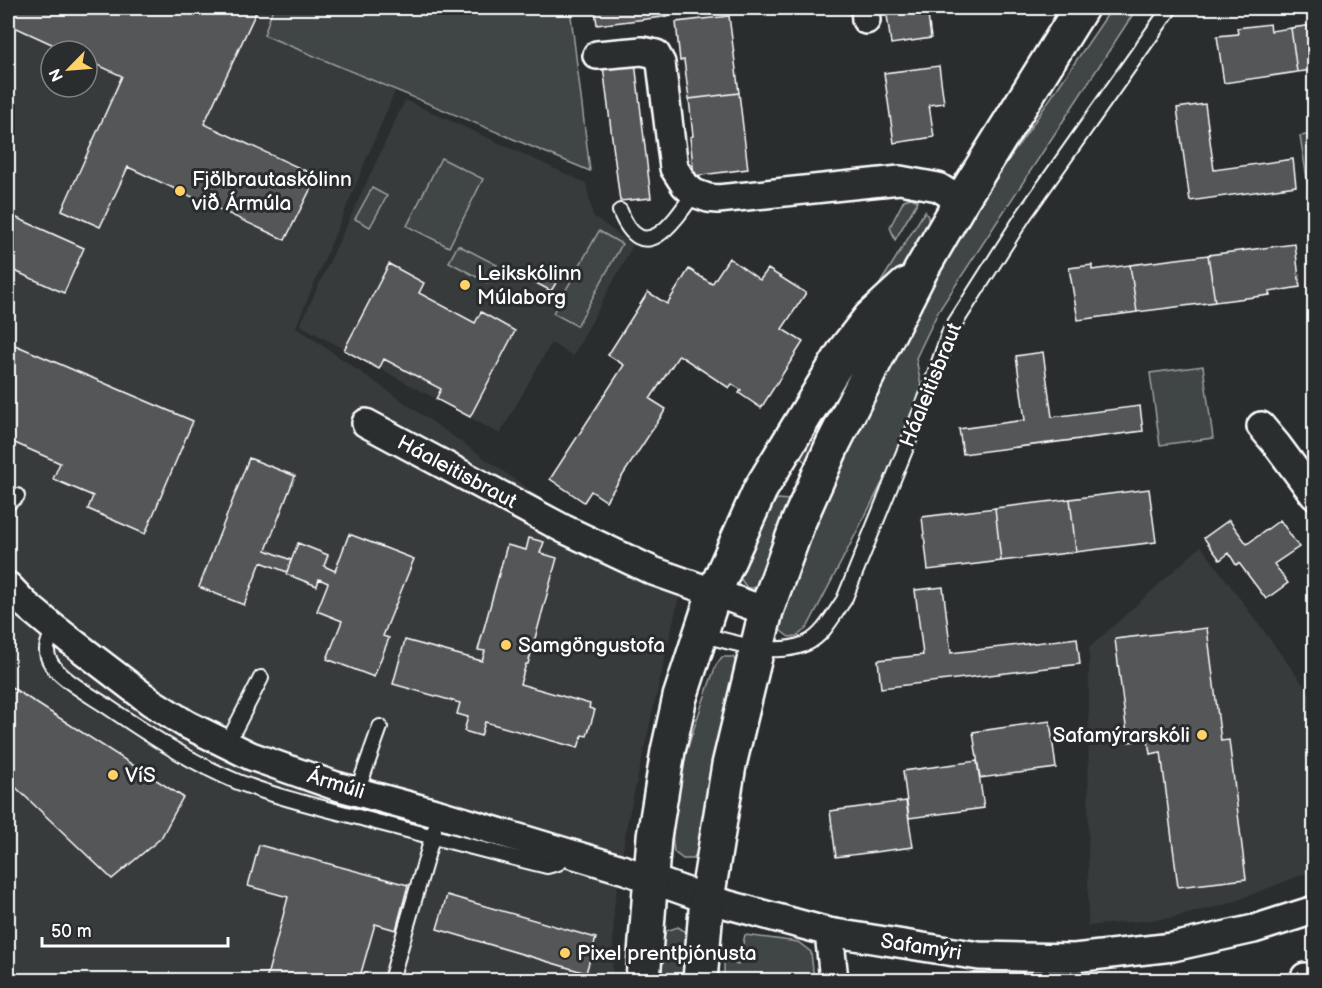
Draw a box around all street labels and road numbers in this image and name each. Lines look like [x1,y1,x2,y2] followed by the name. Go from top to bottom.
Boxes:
[895,319,967,451] street label: Háaleitisbraut
[393,430,522,514] street label: Háaleitisbraut
[304,763,368,805] street label: Ármúli
[879,928,963,966] street label: Safamýri

